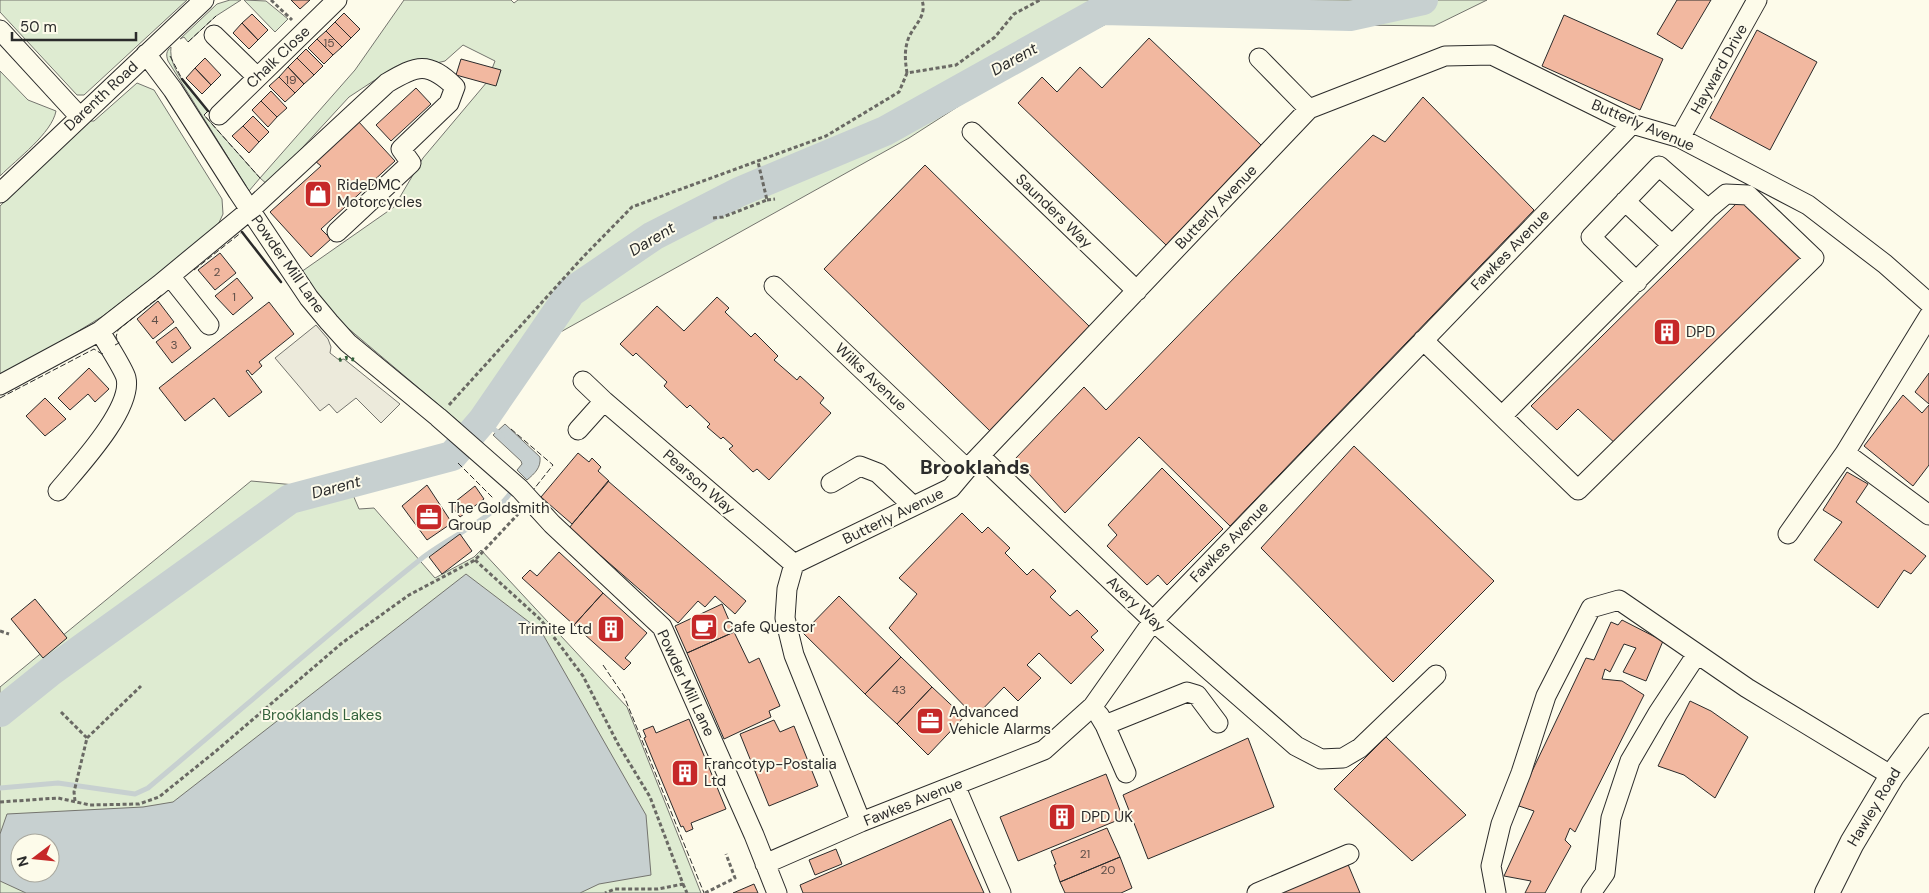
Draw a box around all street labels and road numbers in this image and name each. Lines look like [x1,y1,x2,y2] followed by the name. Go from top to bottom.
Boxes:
[1686,20,1752,118] street label: Hayward Drive
[242,22,314,92] street label: Chalk Close
[60,57,142,135] street label: Darenth Road
[1589,94,1697,156] street label: Butterly Avenue
[1171,161,1261,253] street label: Butterly Avenue
[1011,169,1097,253] street label: Saunders Way
[1466,205,1554,295] street label: Fawkes Avenue
[247,211,329,317] street label: Powder Mill Lane
[831,339,911,415] street label: Wilks Avenue
[659,445,740,519] street label: Pearson Way
[839,483,947,549] street label: Butterly Avenue
[1185,497,1273,587] street label: Fawkes Avenue
[1102,572,1170,637] street label: Avery Way
[653,626,719,740] street label: Powder Mill Lane
[1843,764,1905,850] street label: Hawley Road
[861,773,965,831] street label: Fawkes Avenue

